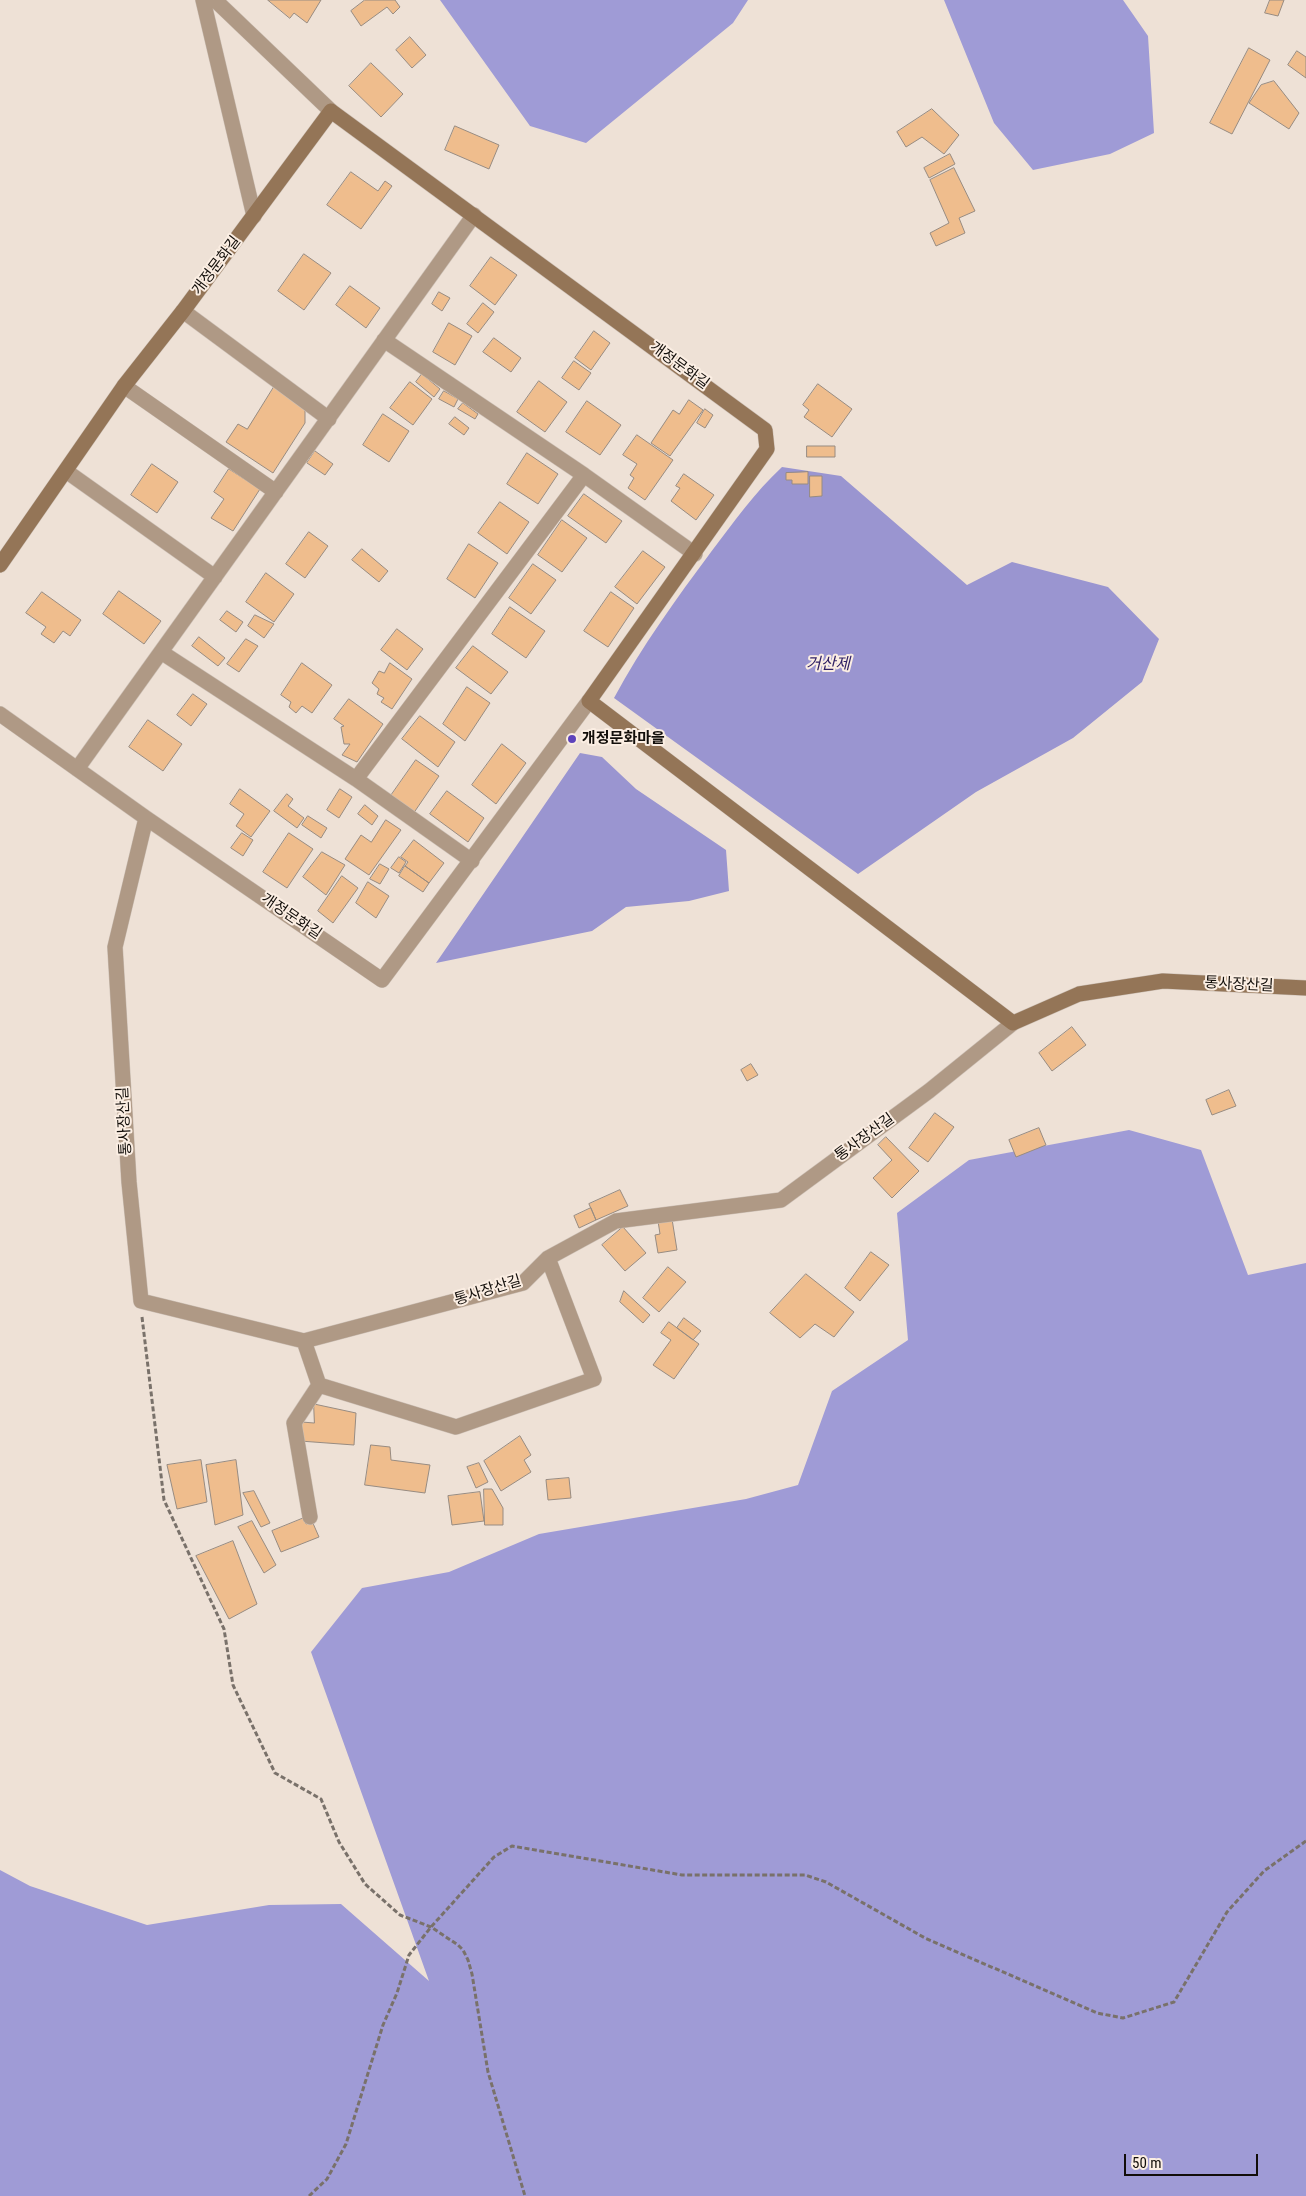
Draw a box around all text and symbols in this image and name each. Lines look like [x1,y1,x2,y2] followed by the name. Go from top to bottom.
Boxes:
[189,233,245,299] street label: 개정문화길
[646,338,712,394] street label: 개정문화길
[806,655,850,675] water label: 거산제
[582,730,665,748] place label: 개정문화마을
[566,733,578,745] marker: 개정문화마을
[257,890,325,944] street label: 개정문화길
[1204,974,1274,996] street label: 통사장산길
[114,1086,136,1156] street label: 통사장산길
[832,1110,898,1166] street label: 통사장산길
[452,1272,524,1310] street label: 통사장산길
[1126,2144,1260,2176] scale bar
[1132,2154,1162,2172] text: 50 m

